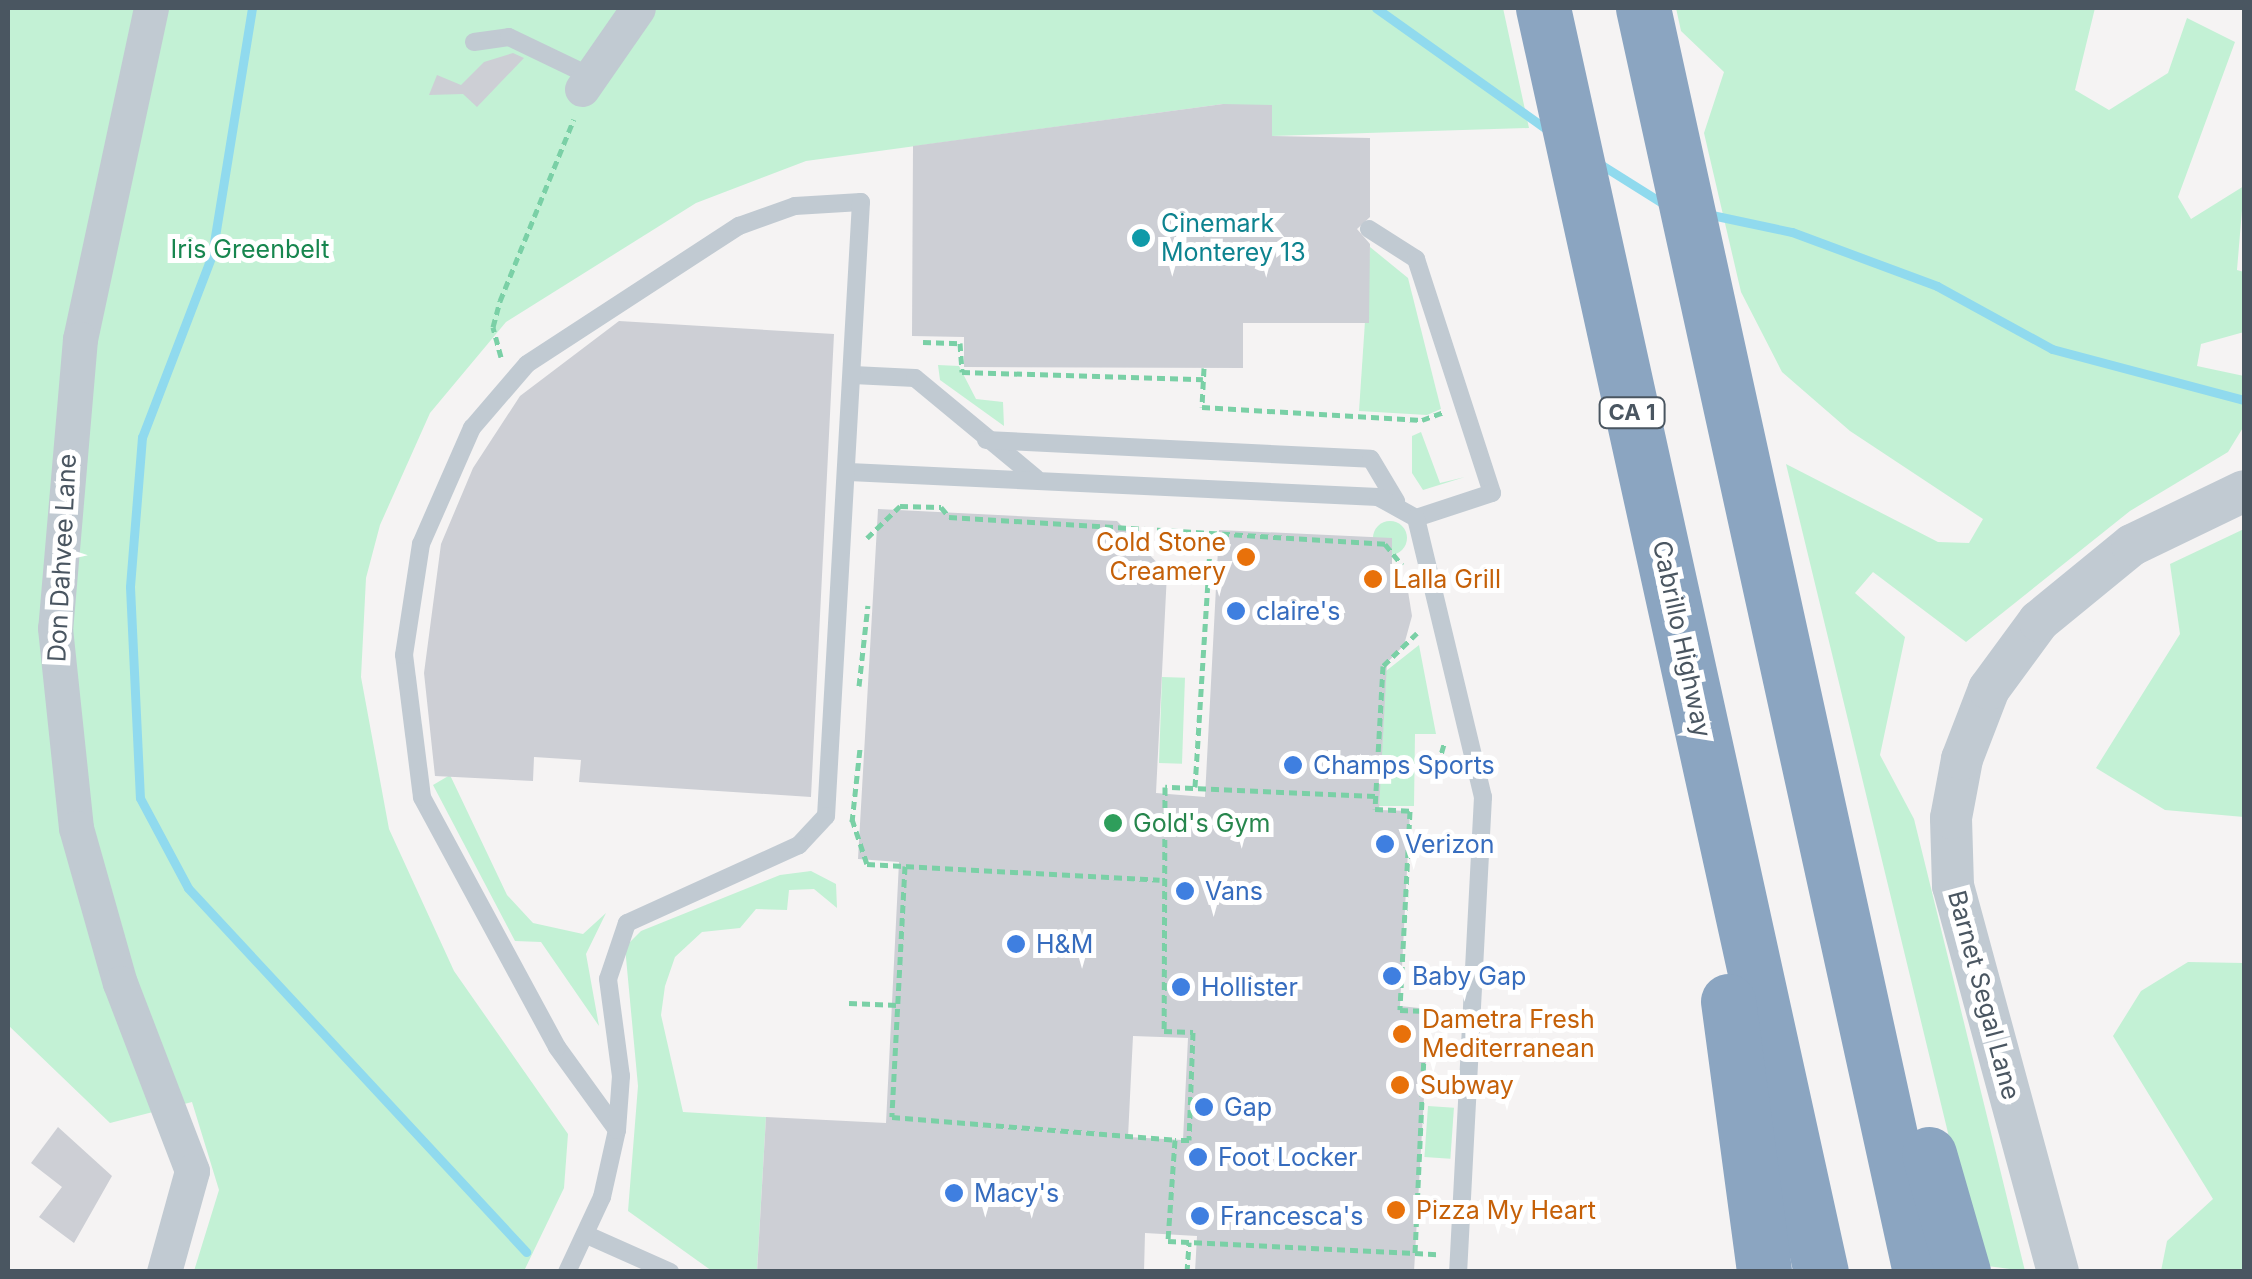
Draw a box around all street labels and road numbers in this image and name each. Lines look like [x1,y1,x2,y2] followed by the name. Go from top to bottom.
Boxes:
[1597,396,1667,430] road number: CA 1
[42,453,82,663] street label: Don Dahvee Lane
[1646,538,1718,740] street label: Cabrillo Highway
[1942,887,2026,1103] street label: Barnet Segal Lane

